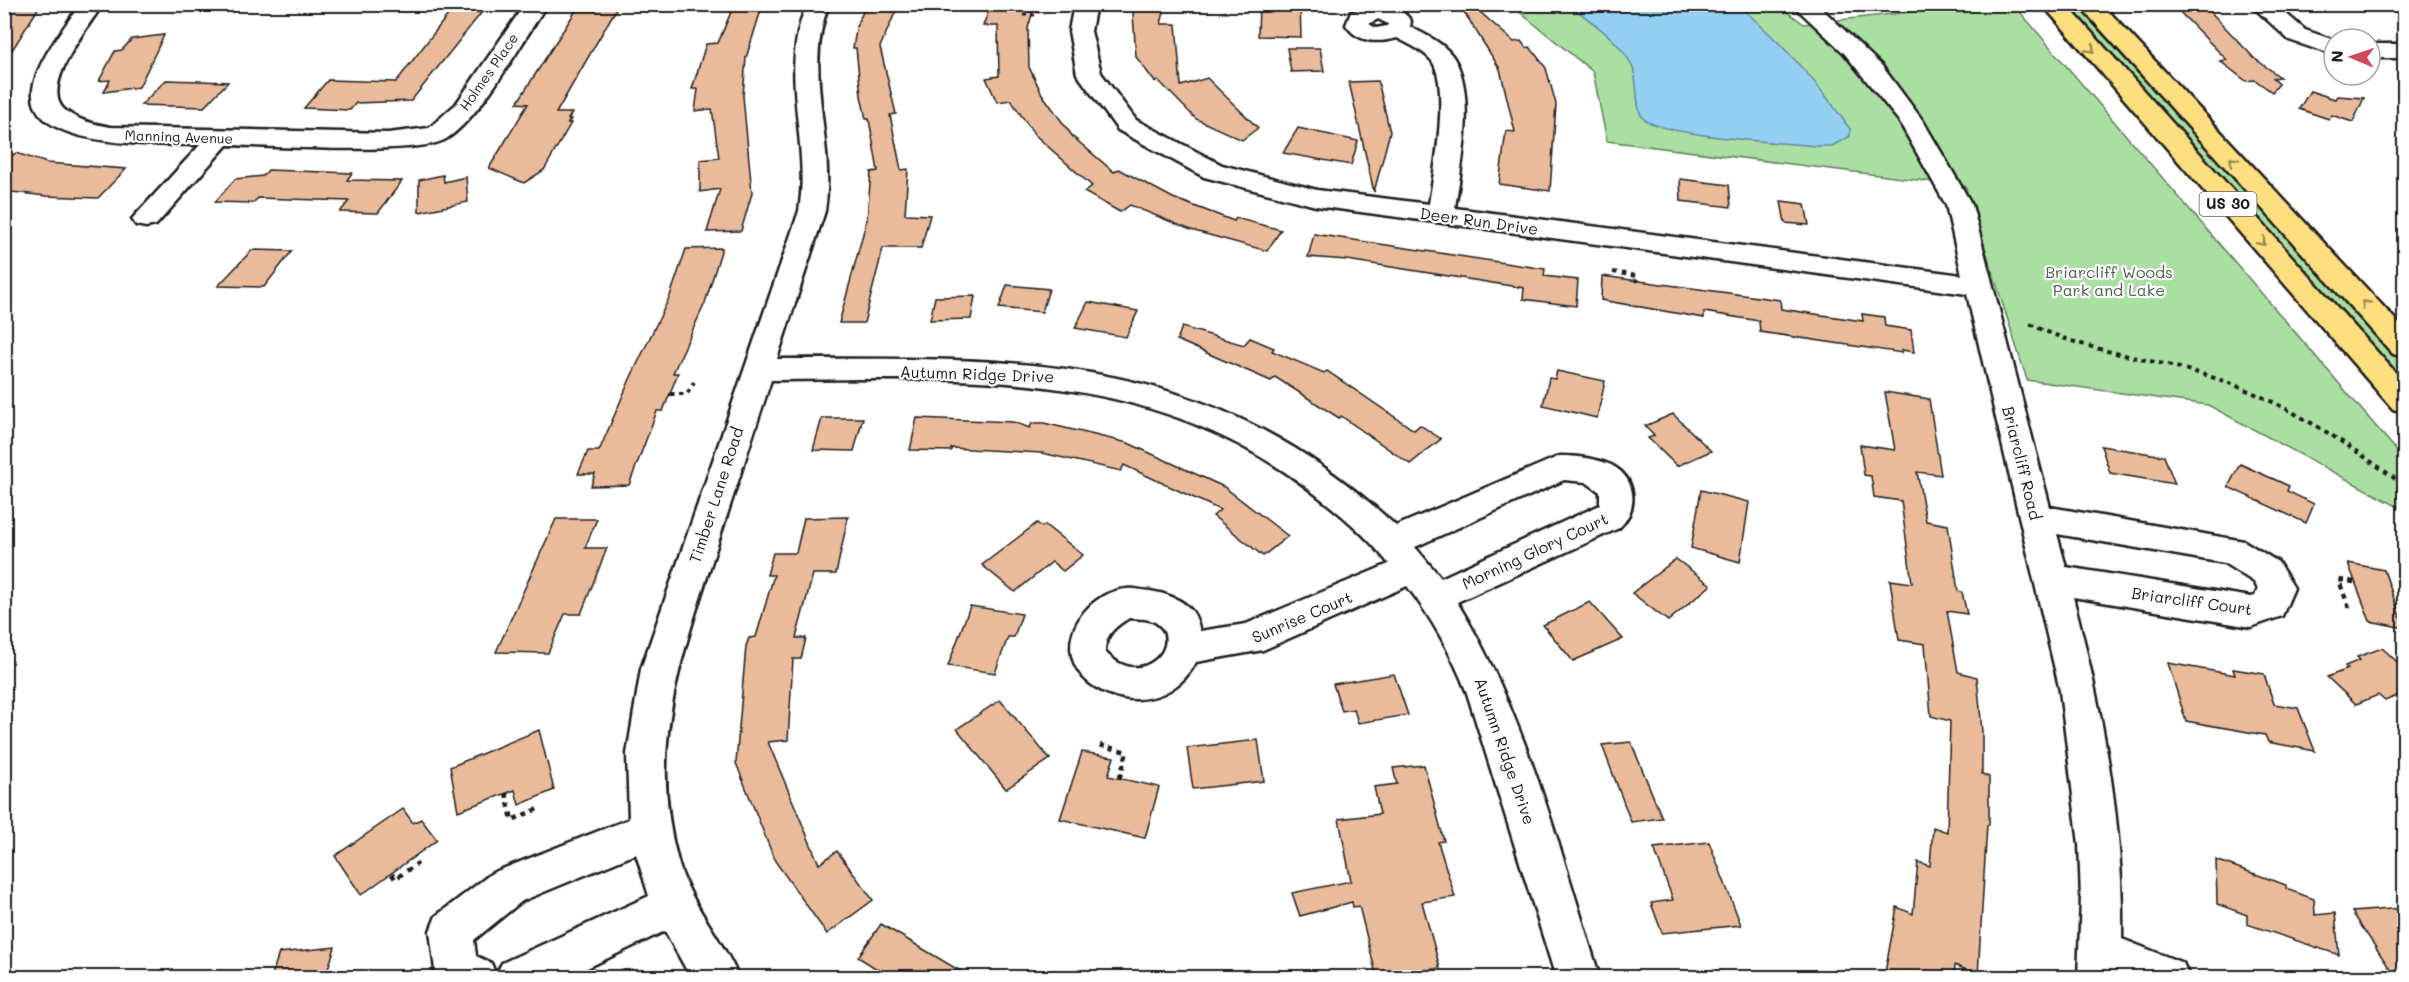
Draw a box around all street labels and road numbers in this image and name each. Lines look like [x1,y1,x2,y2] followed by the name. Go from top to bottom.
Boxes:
[455,29,522,114] street label: Holmes Place
[124,125,234,148] street label: Manning Avenue
[2200,192,2256,216] road number: US 30
[1419,202,1540,239] street label: Deer Run Drive
[900,360,1054,387] street label: Autumn Ridge Drive
[1998,404,2047,522] street label: Briarcliff Road
[684,424,747,566] street label: Timber Lane Road
[1458,507,1611,594] street label: Morning Glory Court
[2130,582,2254,619] street label: Briarcliff Court
[1248,586,1355,647] street label: Sunrise Court
[1470,674,1541,827] street label: Autumn Ridge Drive

